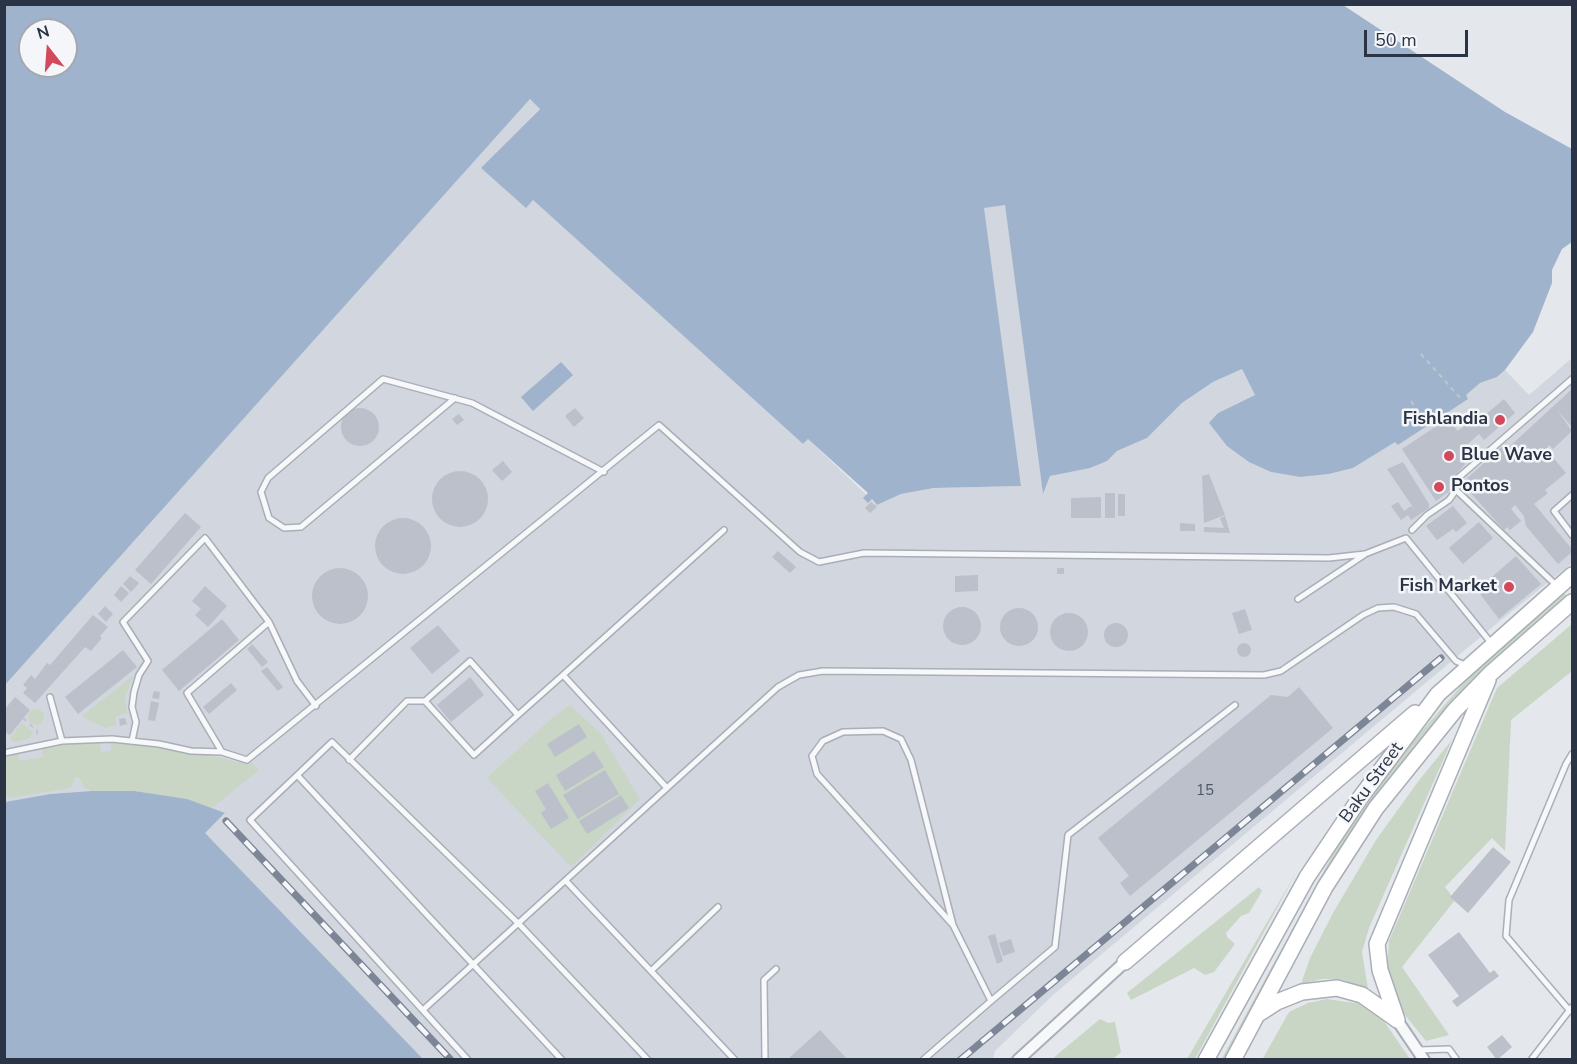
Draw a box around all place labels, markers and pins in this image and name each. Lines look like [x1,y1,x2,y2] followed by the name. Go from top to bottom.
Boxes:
[1403,409,1488,431] place label: Fishlandia
[1493,413,1507,427] marker: Fishlandia
[1461,445,1552,467] place label: Blue Wave
[1442,449,1456,463] marker: Blue Wave
[1451,476,1509,498] place label: Pontos
[1432,480,1446,494] marker: Pontos
[1399,576,1497,598] place label: Fish Market
[1502,580,1516,594] marker: Fish Market

